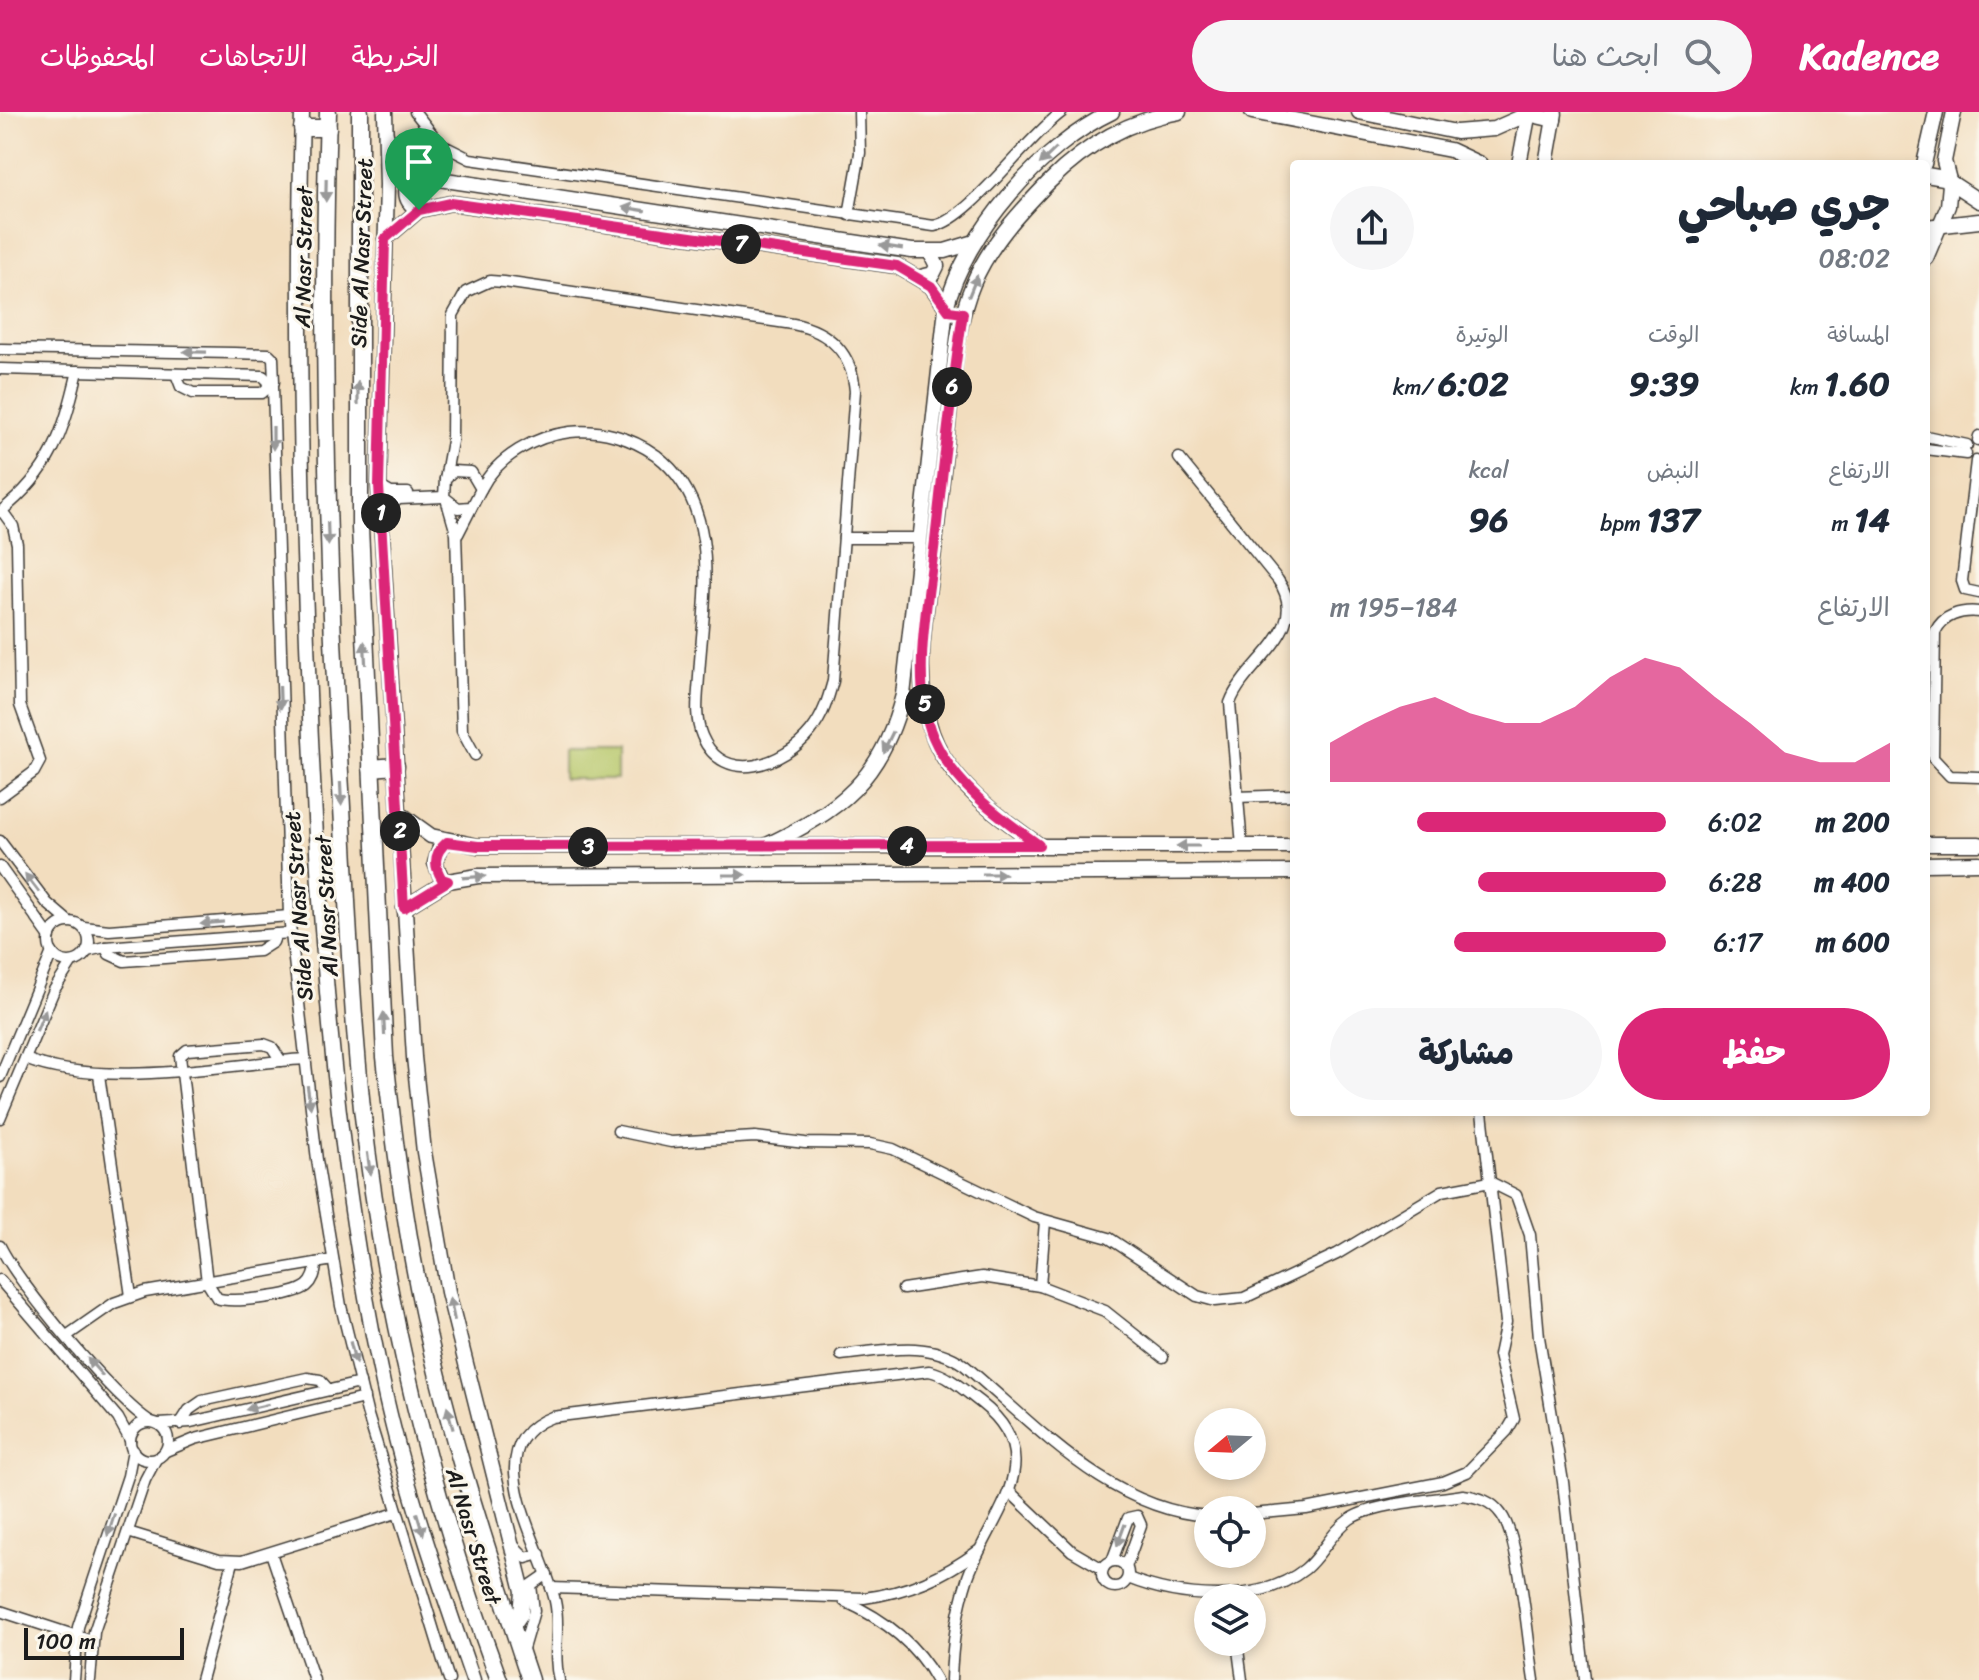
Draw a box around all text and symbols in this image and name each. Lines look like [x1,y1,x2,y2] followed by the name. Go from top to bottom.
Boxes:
[1192,20,1752,92] search box
[1800,23,1939,90] text: Kadence
[1551,29,1660,83] text: ابحث هنا
[40,32,155,81] text: المحفوظات
[199,32,307,81] text: الاتجاهات
[351,32,439,81] text: الخريطة
[1680,34,1724,78] icon: search
[385,128,453,210] pin
[397,140,441,184] icon: arrive
[1039,146,1058,165] one-way arrow
[339,157,384,348] street label: Side Al Nasr Street
[1678,166,1890,244] text: جري صباحي
[320,178,332,203] one-way arrow
[283,185,324,329] street label: Al Nasr Street
[1330,186,1414,270] button: share
[621,202,646,215] one-way arrow
[721,224,761,264] pin: 7
[735,224,747,263] text: 7
[1819,235,1890,281] text: 08:02
[878,240,903,253] one-way arrow
[967,274,980,298] one-way arrow
[1456,315,1509,354] text: الوتيرة
[1648,315,1699,354] text: الوقت
[1827,315,1890,354] text: المسافة
[182,346,207,358] one-way arrow
[1438,354,1509,414] text: 6:02
[1629,354,1699,414] text: 9:39
[1824,354,1890,414] text: 1.60
[932,367,972,407] pin: 6
[946,367,958,406] text: 6
[1393,368,1438,407] text: /km
[1790,368,1824,407] text: km
[352,380,364,405] one-way arrow
[267,426,279,451] one-way arrow
[1469,451,1509,490] text: kcal
[1647,451,1699,490] text: النبض
[1828,451,1890,490] text: الارتفاع
[1468,490,1509,550] text: 96
[1647,490,1699,550] text: 137
[1854,490,1890,550] text: 14
[361,493,401,533] pin: 1
[376,493,386,532] text: 1
[1600,504,1647,543] text: bpm
[1832,504,1854,543] text: m
[321,522,334,547] one-way arrow
[1330,584,1458,630] text: 184–195 m
[1817,584,1890,630] text: الارتفاع
[358,640,371,665] one-way arrow
[905,684,945,724] pin: 5
[918,684,932,723] text: 5
[273,686,286,711] one-way arrow
[881,730,895,753] one-way arrow
[335,782,348,807] one-way arrow
[1708,799,1762,845] text: 6:02
[1815,799,1890,845] text: 200 m
[272,810,325,1002] street label: Side Al Nasr Street
[380,811,420,851] pin: 2
[394,811,406,850] text: 2
[887,826,927,866] pin: 4
[900,826,914,865] text: 4
[568,827,608,867] pin: 3
[582,827,594,866] text: 3
[303,833,350,979] street label: Al Nasr Street
[1175,840,1200,852] one-way arrow
[1709,859,1762,905] text: 6:28
[1814,859,1890,905] text: 400 m
[982,868,1007,880] one-way arrow
[722,869,747,881] one-way arrow
[462,870,487,883] one-way arrow
[25,873,41,893] one-way arrow
[199,916,224,929] one-way arrow
[1713,919,1762,965] text: 6:17
[1816,919,1890,965] text: 600 m
[35,1008,48,1032] one-way arrow
[1330,1008,1602,1100] button: مشاركة
[1618,1008,1890,1100] button: حفظ
[377,1011,390,1036] one-way arrow
[303,1085,316,1110] one-way arrow
[363,1152,376,1177] one-way arrow
[445,1296,458,1321] one-way arrow
[347,1341,359,1366] one-way arrow
[87,1357,105,1376] one-way arrow
[244,1401,269,1414] one-way arrow
[443,1405,456,1429] one-way arrow
[1194,1408,1266,1480] north arrow
[1194,1408,1266,1656] map controls
[434,1462,513,1611] street label: Al Nasr Street
[1194,1496,1266,1568] button: locate
[415,1512,427,1536] one-way arrow
[105,1513,117,1537] one-way arrow
[1115,1523,1127,1547] one-way arrow
[1194,1584,1266,1656] button: layers
[36,1622,96,1661] text: 100 m
[24,1624,184,1660] scale bar

